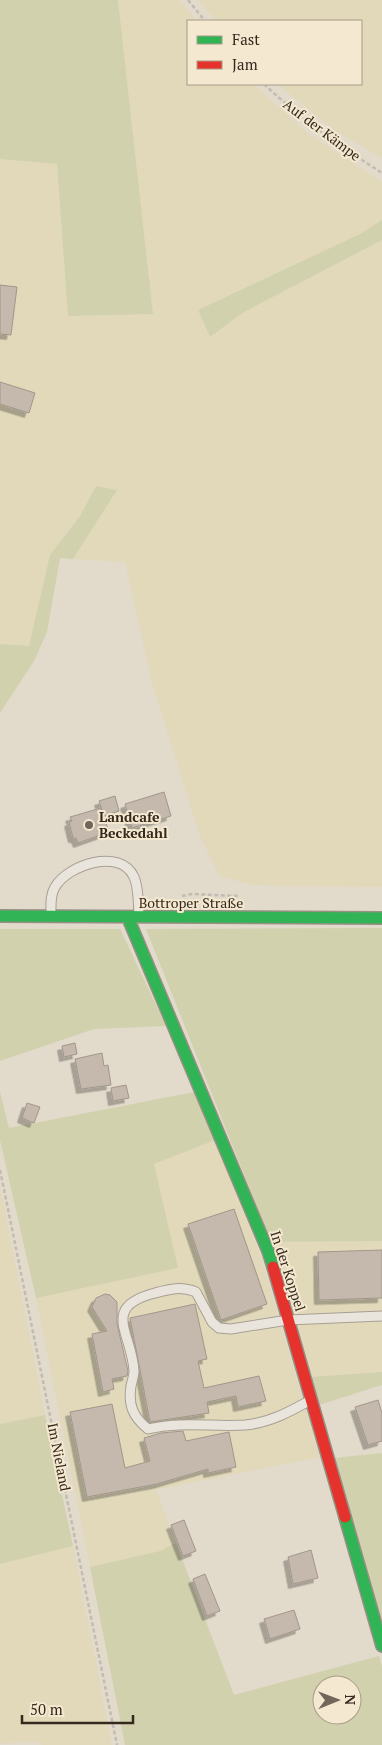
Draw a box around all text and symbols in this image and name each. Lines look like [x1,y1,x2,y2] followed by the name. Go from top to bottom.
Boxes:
[187,20,362,85] legend
[232,29,260,49] text: Fast
[232,54,258,74] text: Jam
[280,94,365,165] street label: Auf der Kämpe
[99,807,168,842] place label: Landcafe Beckedahl
[83,819,95,831] marker: Landcafe Beckedahl
[139,893,243,912] street label: Bottroper Straße
[267,1228,310,1313] street label: In der Koppel
[44,1421,75,1493] street label: Im Nieland
[312,1675,362,1725] north arrow
[22,1692,134,1724] scale bar
[341,1694,360,1706] text: N
[30,1699,63,1719] text: 50 m

